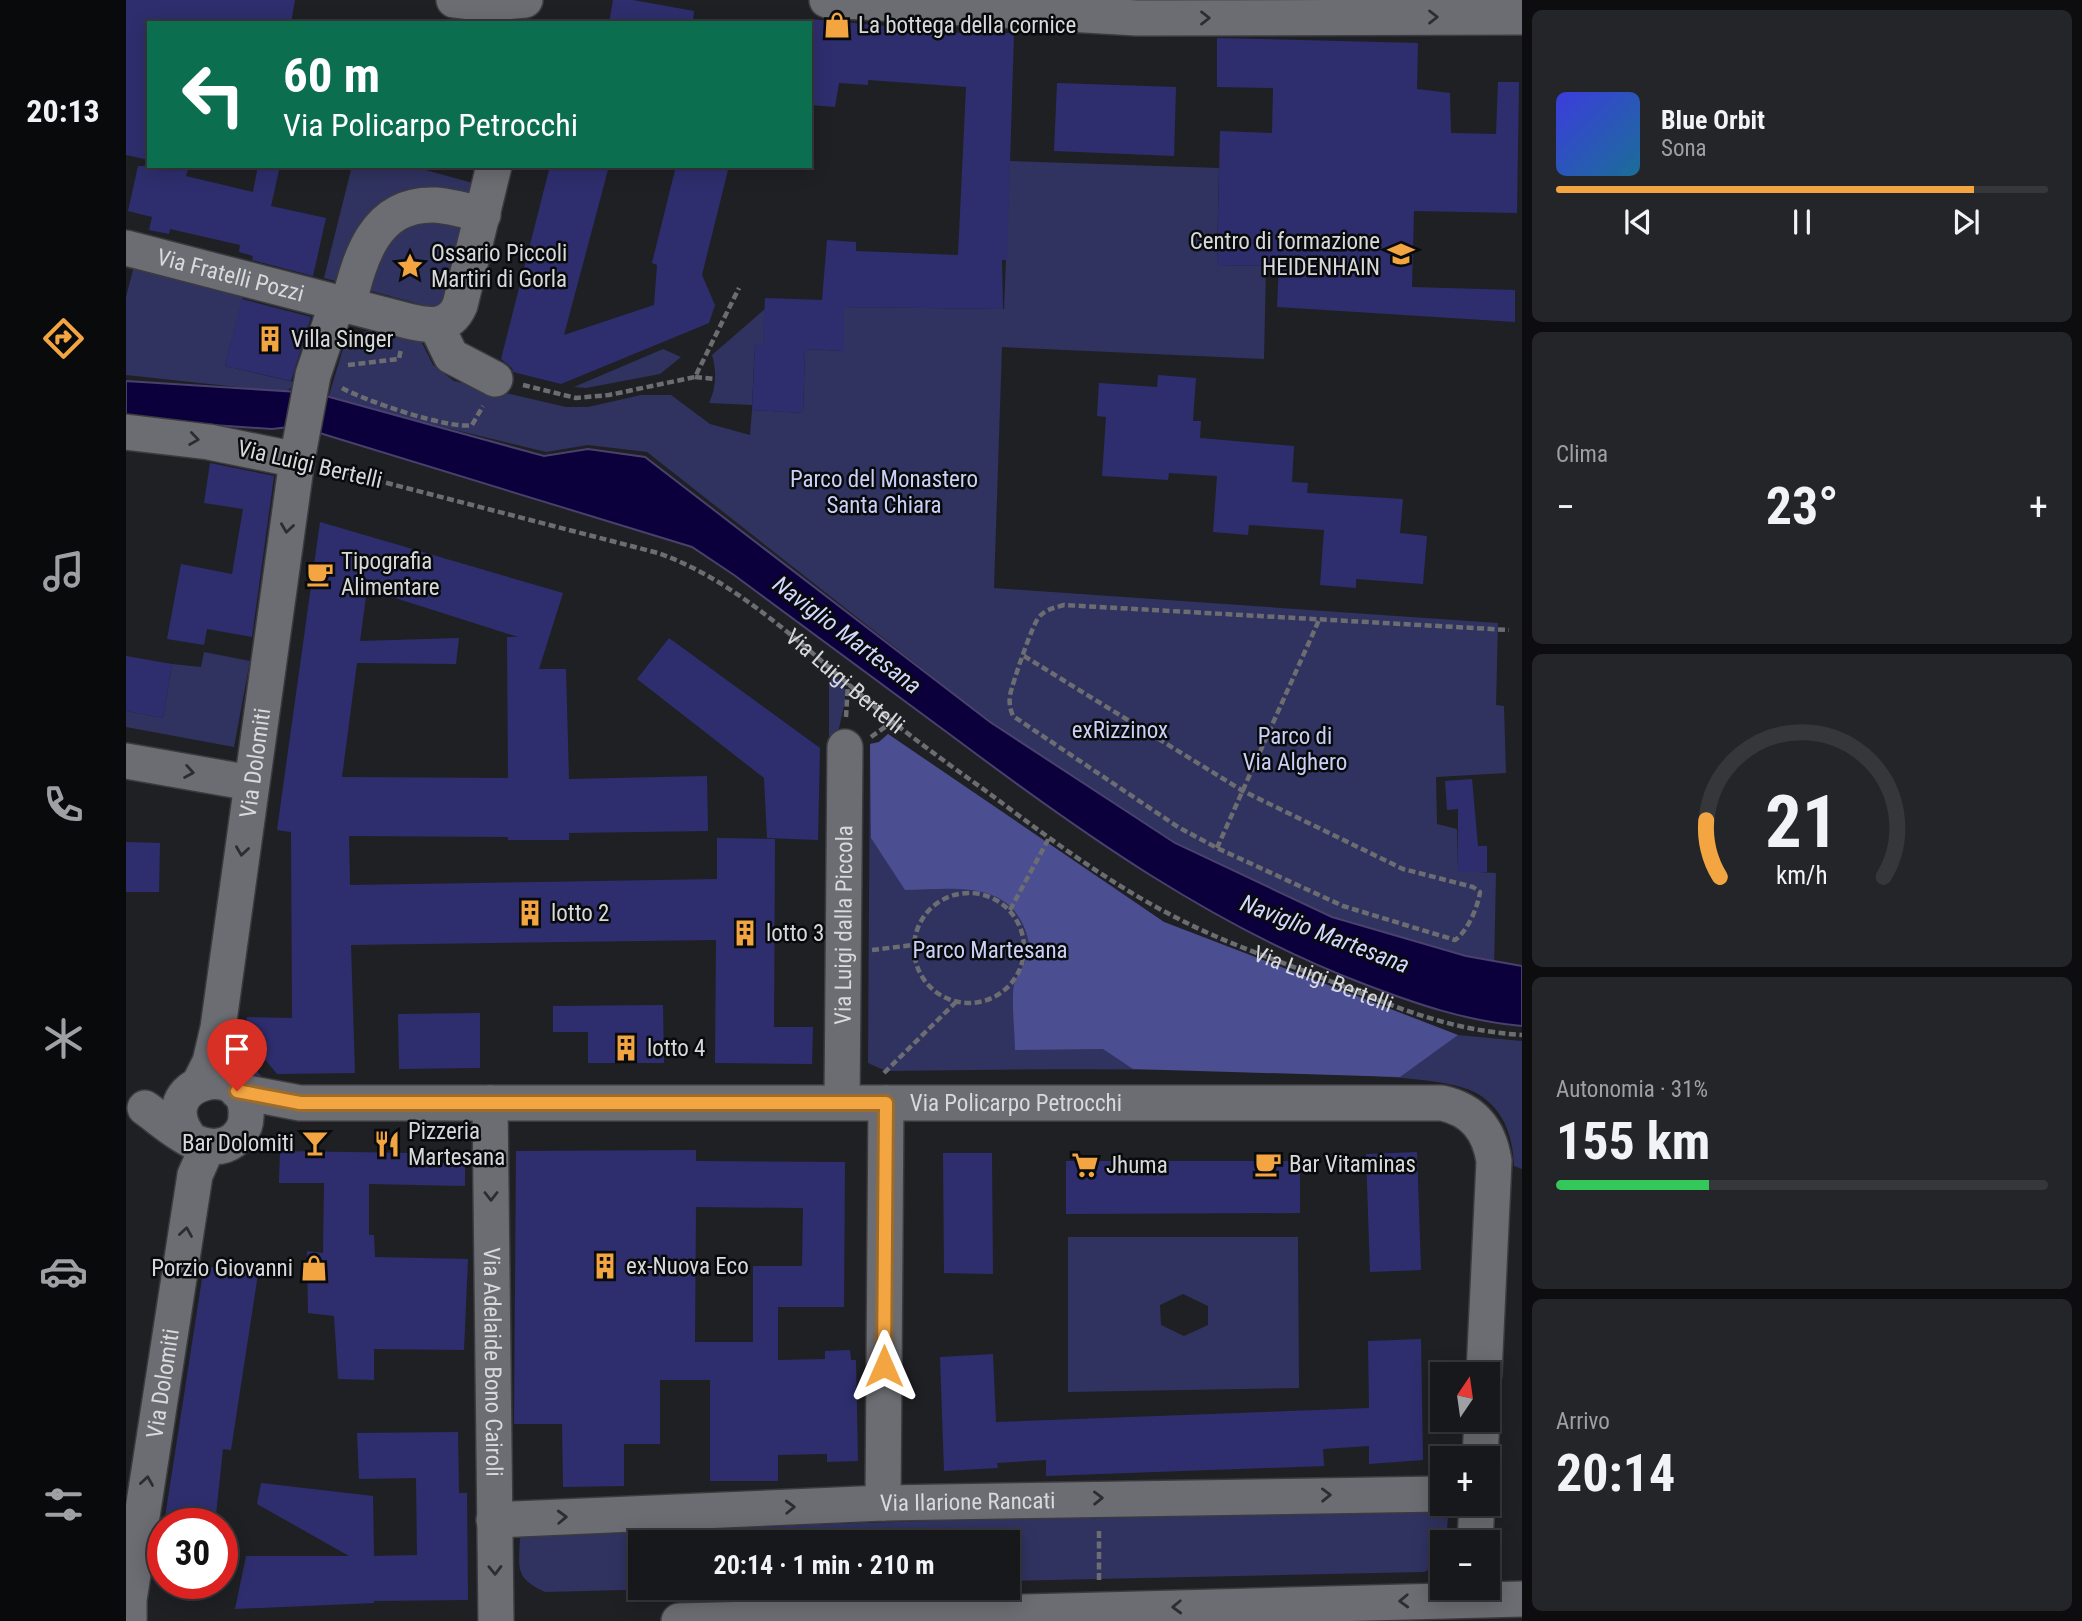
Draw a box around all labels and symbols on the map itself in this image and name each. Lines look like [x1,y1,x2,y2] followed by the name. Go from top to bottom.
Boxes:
[1428,9,1438,25] one-way arrow
[822,10,852,40] shop icon: La bottega della cornice
[1200,10,1211,26] one-way arrow
[858,12,1076,39] place label: La bottega della cornice
[1190,228,1380,281] place label: Centro di formazione HEIDENHAIN
[1386,239,1416,269] school or university icon: Centro di formazione HEIDENHAIN
[431,240,567,293] place label: Ossario Piccoli Martiri di Gorla
[154,244,307,308] street label: Via Fratelli Pozzi
[395,251,425,281] place icon: Ossario Piccoli Martiri di Gorla
[255,324,285,354] building icon: Villa Singer
[291,326,394,353] place label: Villa Singer
[188,431,200,446] one-way arrow
[235,435,385,494] street label: Via Luigi Bertelli
[790,466,978,519] park label: Parco del Monastero Santa Chiara
[280,522,295,534] one-way arrow
[341,548,439,601] place label: Tipografia Alimentare
[305,559,335,589] cafe icon: Tipografia Alimentare
[767,570,927,700] water label: Naviglio Martesana
[780,623,910,740] street label: Via Luigi Bertelli
[234,706,276,820] street label: Via Dolomiti
[1072,717,1168,744] park label: exRizzinox
[1243,723,1347,776] park label: Parco di Via Alghero
[183,764,195,779] one-way arrow
[830,825,858,1025] street label: Via Luigi dalla Piccola
[235,845,250,857] one-way arrow
[1237,889,1413,979] water label: Naviglio Martesana
[515,898,545,928] building icon: lotto 2
[551,900,609,927] place label: lotto 2
[730,918,760,948] building icon: lotto 3
[766,920,824,947] place label: lotto 3
[912,937,1068,964] park label: Parco Martesana
[1249,940,1397,1019] street label: Via Luigi Bertelli
[207,1019,267,1091] pin
[611,1033,641,1063] building icon: lotto 4
[647,1035,705,1062] place label: lotto 4
[910,1090,1122,1117] street label: Via Policarpo Petrocchi
[408,1118,505,1171] place label: Pizzeria Martesana
[300,1128,330,1158] bar icon: Bar Dolomiti
[372,1129,402,1159] restaurant icon: Pizzeria Martesana
[182,1130,294,1157] place label: Bar Dolomiti
[1253,1149,1283,1179] cafe icon: Bar Vitaminas
[1070,1150,1100,1180] supermarket icon: Jhuma
[1289,1151,1416,1178] place label: Bar Vitaminas
[1106,1152,1168,1179] place label: Jhuma
[483,1191,499,1201] one-way arrow
[178,1226,193,1238] one-way arrow
[478,1247,507,1477] street label: Via Adelaide Bono Cairoli
[590,1251,620,1281] building icon: ex-Nuova Eco
[299,1253,329,1283] shop icon: Porzio Giovanni
[626,1253,749,1280] place label: ex-Nuova Eco
[151,1255,293,1282] place label: Porzio Giovanni
[141,1327,185,1440] street label: Via Dolomiti
[847,1329,921,1403] position arrow
[1430,1362,1500,1432] north arrow
[139,1475,154,1487] one-way arrow
[880,1487,1056,1517] street label: Via Ilarione Rancati
[1321,1487,1332,1503] one-way arrow
[1093,1491,1104,1506] one-way arrow
[784,1500,795,1515] one-way arrow
[147,1508,238,1599] speed limit sign: 30
[557,1510,568,1525] one-way arrow
[487,1566,503,1576] one-way arrow
[1399,1593,1409,1609] one-way arrow
[1171,1599,1182,1615] one-way arrow

